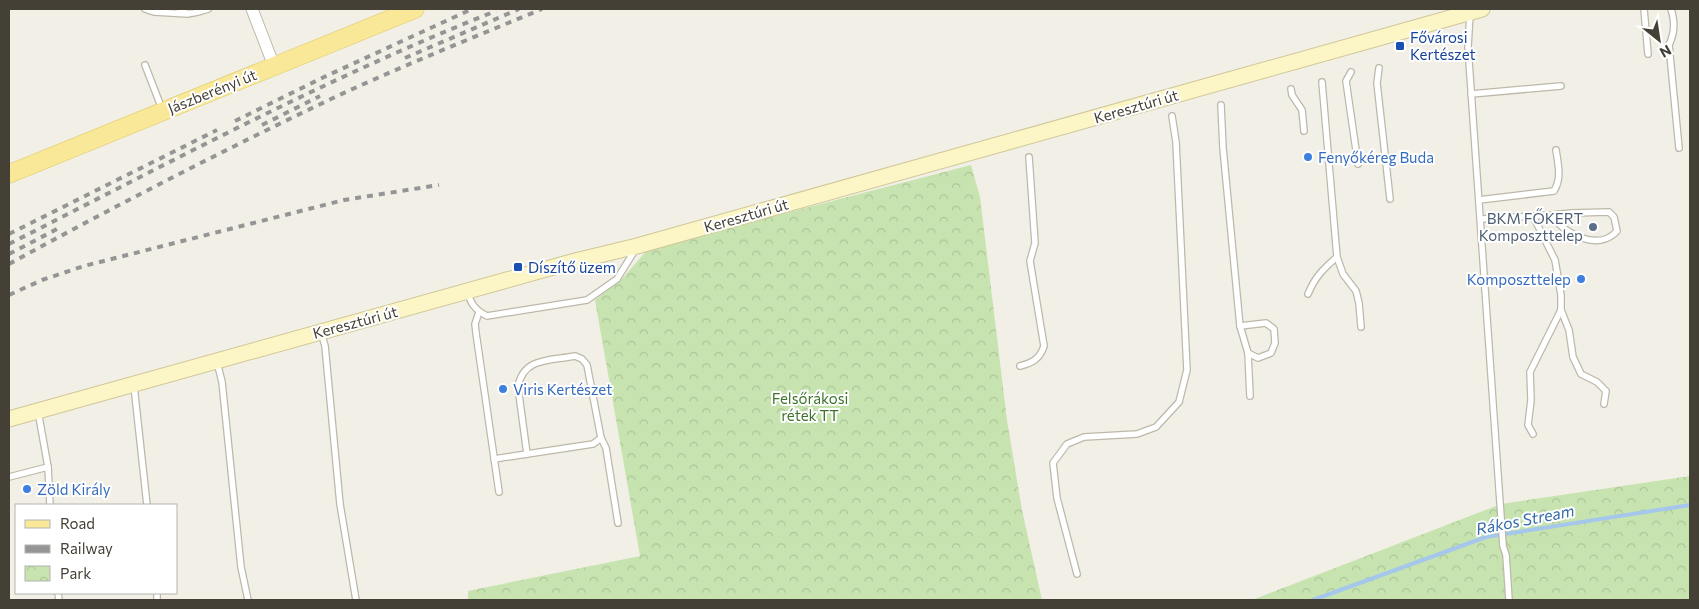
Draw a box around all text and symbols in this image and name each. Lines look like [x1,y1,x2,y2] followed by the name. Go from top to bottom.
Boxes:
[1634,15,1684,65] north arrow
[1410,28,1476,63] place label: Fővárosi Kertészet
[1394,40,1406,52] marker: Fővárosi Kertészet
[1657,42,1675,62] text: N
[165,65,259,117] street label: Jászberényi út
[1092,85,1180,127] street label: Keresztúri út
[1318,148,1434,166] place label: Fenyőkéreg Buda
[1302,151,1314,163] marker: Fenyőkéreg Buda
[702,194,790,236] street label: Keresztúri út
[1479,208,1583,244] place label: BKM FŐKERT Komposzttelep
[1587,221,1599,233] marker: BKM FŐKERT Komposzttelep
[528,258,616,276] place label: Díszítő üzem
[512,261,524,273] marker: Díszítő üzem
[1467,270,1571,288] place label: Komposzttelep
[1575,273,1587,285] marker: Komposzttelep
[311,302,399,342] street label: Keresztúri út
[513,380,612,398] place label: Viris Kertészet
[497,383,509,395] marker: Viris Kertészet
[772,389,848,424] park label: Felsőrákosi rétek TT
[37,480,111,498] place label: Zöld Király
[21,483,33,495] marker: Zöld Király
[1474,500,1576,538] water label: Rákos Stream
[15,504,178,594] legend
[60,514,95,532] text: Road
[60,539,113,557] text: Railway
[60,564,91,582] text: Park

